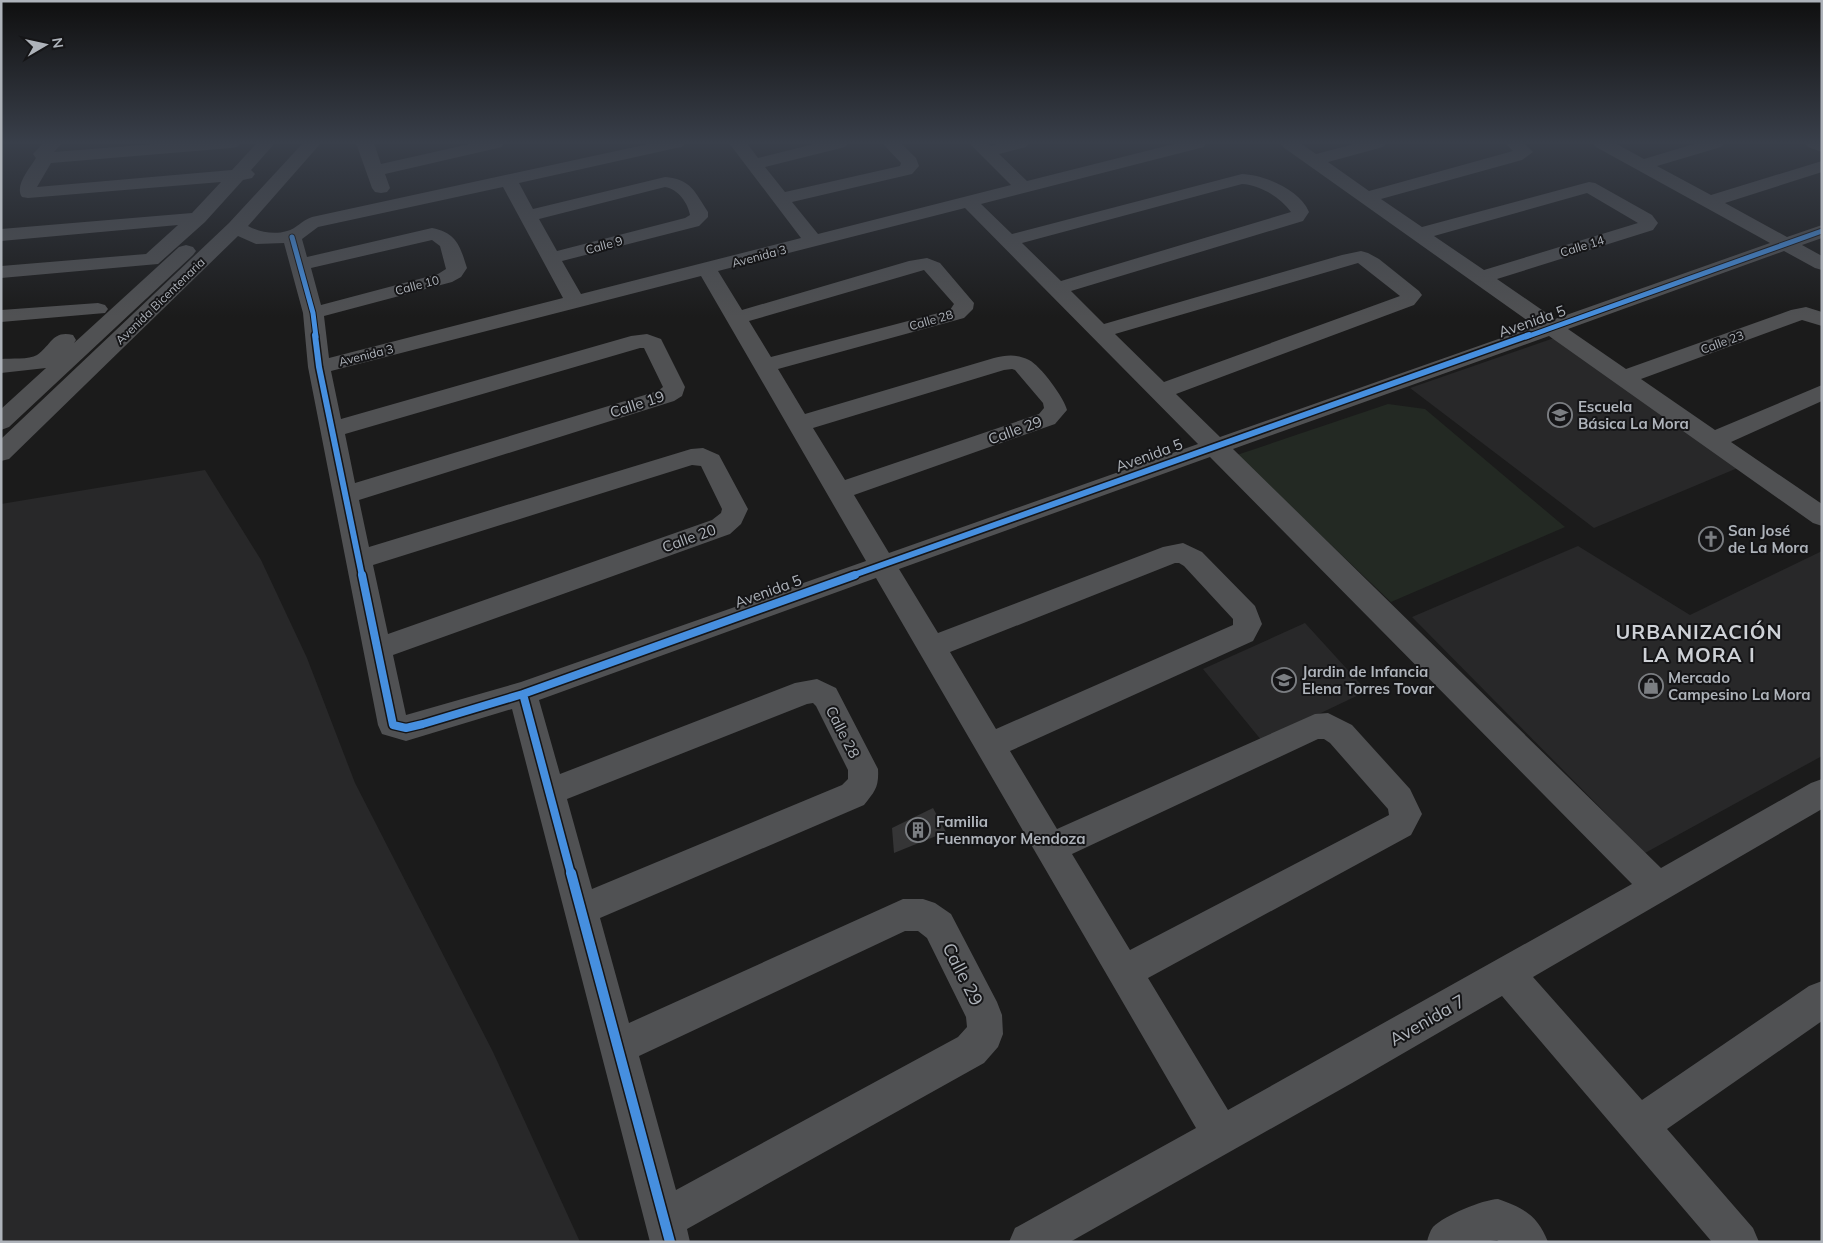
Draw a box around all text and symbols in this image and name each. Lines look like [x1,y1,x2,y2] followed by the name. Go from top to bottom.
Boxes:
[20,20,70,70] north arrow
[48,36,68,50] text: N
[1558,232,1606,260] street label: Calle 14
[584,233,624,257] street label: Calle 9
[730,242,788,270] street label: Avenida 3
[112,254,208,348] street label: Avenida Bicentenaria
[393,272,441,298] street label: Calle 10
[1496,301,1568,341] street label: Avenida 5
[907,307,955,333] street label: Calle 28
[1698,327,1746,357] street label: Calle 23
[337,341,395,369] street label: Avenida 3
[607,386,667,422] street label: Calle 19
[1578,397,1689,433] place label: Escuela Básica La Mora
[1547,402,1573,428] school or university icon: Escuela Básica La Mora
[985,411,1045,449] street label: Calle 29
[1113,434,1185,476] street label: Avenida 5
[659,519,719,557] street label: Calle 20
[1728,521,1809,557] place label: San José de La Mora
[1698,526,1724,552] church icon: San José de La Mora
[732,570,804,612] street label: Avenida 5
[1615,619,1783,667] district label: URBANIZACIÓN LA MORA I
[1302,662,1434,698] place label: Jardin de Infancia Elena Torres Tovar
[1271,667,1297,693] school or university icon: Jardin de Infancia Elena Torres Tovar
[1668,668,1811,704] place label: Mercado Campesino La Mora
[1638,673,1664,699] shop icon: Mercado Campesino La Mora
[822,703,864,761] street label: Calle 28
[936,812,1086,848] place label: Familia Fuenmayor Mendoza
[905,817,931,843] building icon: Familia Fuenmayor Mendoza
[937,939,989,1009] street label: Calle 29
[1385,989,1469,1051] street label: Avenida 7

